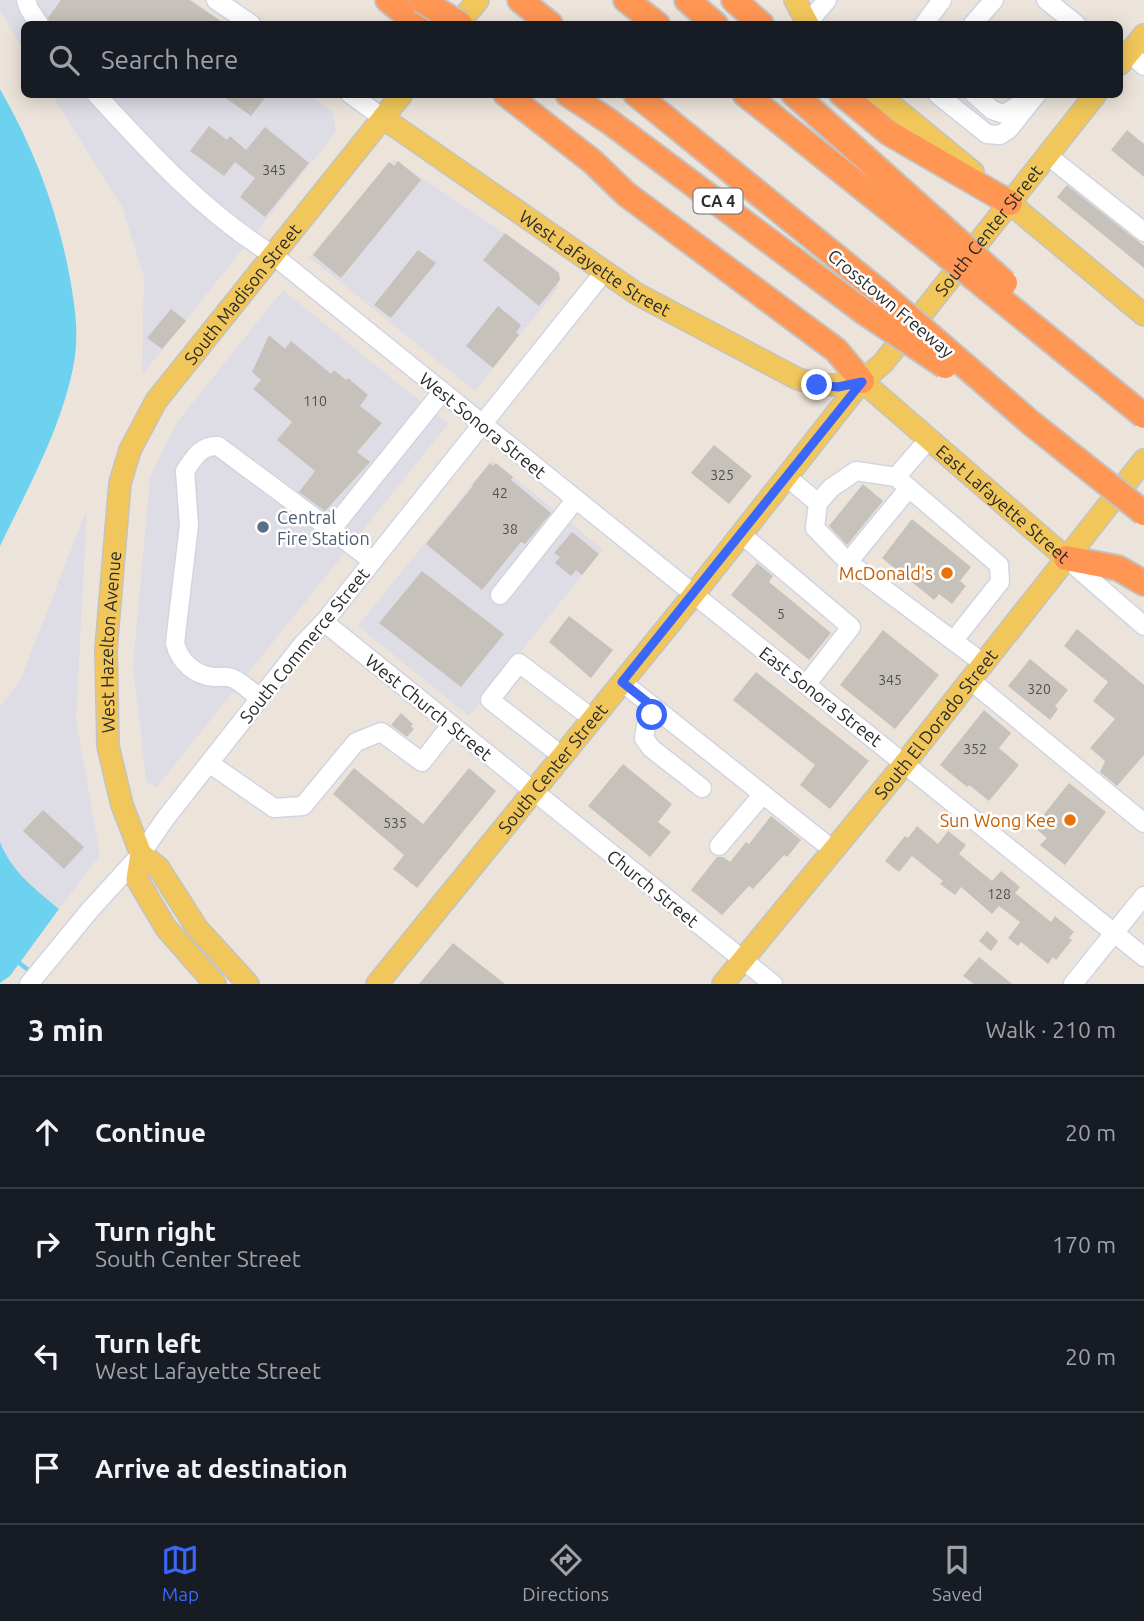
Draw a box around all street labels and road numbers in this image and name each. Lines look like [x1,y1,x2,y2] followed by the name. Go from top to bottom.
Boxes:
[930,161,1046,300] street label: South Center Street
[694,188,742,214] road number: CA 4
[516,206,674,320] street label: West Lafayette Street
[180,219,304,368] street label: South Madison Street
[824,245,958,362] street label: Crosstown Freeway
[416,368,550,482] street label: West Sonora Street
[933,440,1074,567] street label: East Lafayette Street
[96,550,124,733] street label: West Hazelton Avenue
[235,563,373,727] street label: South Commerce Street
[756,642,886,750] street label: East Sonora Street
[870,645,1001,803] street label: South El Dorado Street
[362,650,496,764] street label: West Church Street
[494,699,611,837] street label: South Center Street
[603,845,703,931] street label: Church Street

